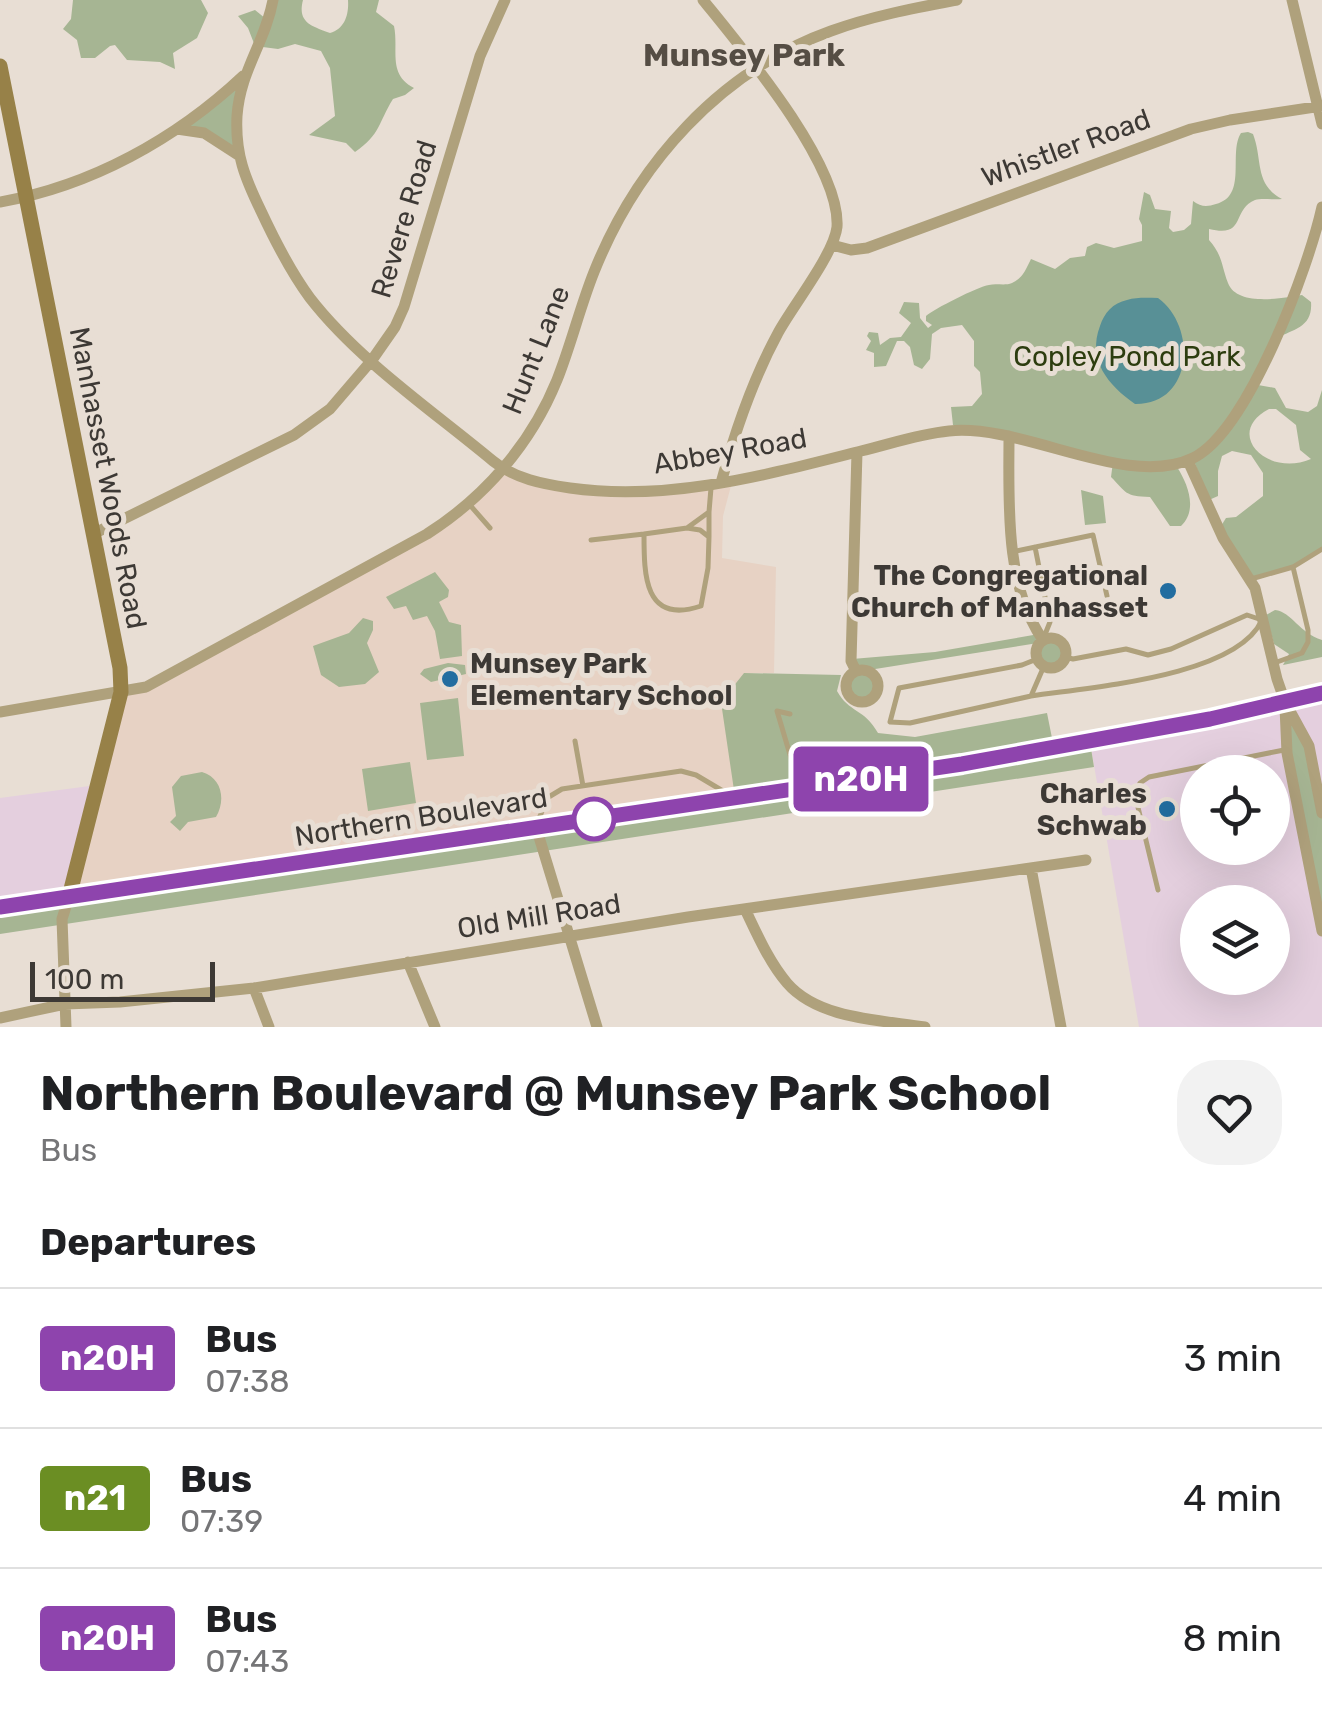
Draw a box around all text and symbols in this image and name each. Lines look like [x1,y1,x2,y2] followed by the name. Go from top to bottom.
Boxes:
[643,36,845,74] district label: Munsey Park
[977,102,1155,194] street label: Whistler Road
[364,136,444,302] street label: Revere Road
[495,281,577,419] street label: Hunt Lane
[63,324,153,632] street label: Manhasset Woods Road
[1013,340,1241,373] park label: Copley Pond Park
[651,421,809,481] street label: Abbey Road
[851,559,1148,624] place label: The Congregational Church of Manhasset
[1157,580,1179,602] marker: The Congregational Church of Manhasset
[470,647,732,712] place label: Munsey Park Elementary School
[439,668,461,690] marker: Munsey Park Elementary School
[791,746,931,812] line badge: n20H
[1180,755,1290,995] map controls
[1180,755,1290,865] button: locate
[813,758,909,800] text: n20H
[1037,777,1147,842] place label: Charles Schwab
[292,781,550,853] street label: Northern Boulevard
[573,798,615,840] unlabelled marker
[1156,798,1178,820] marker: Charles Schwab
[1180,885,1290,995] button: layers
[455,887,623,945] street label: Old Mill Road
[30,957,215,1001] scale bar
[45,963,124,996] text: 100 m
[1177,1060,1282,1165] button: heart
[40,1065,1051,1122] text: Northern Boulevard @ Munsey Park School
[40,1131,97,1169] text: Bus
[40,1219,256,1265] text: Departures
[205,1316,277,1362] text: Bus
[1184,1335,1282,1381] text: 3 min
[60,1337,155,1379] text: n20H
[205,1362,290,1400] text: 07:38
[180,1456,252,1502] text: Bus
[1183,1475,1282,1521] text: 4 min
[64,1477,126,1519] text: n21
[180,1502,263,1540] text: 07:39
[205,1596,277,1642] text: Bus
[1183,1615,1282,1661] text: 8 min
[60,1617,155,1659] text: n20H
[205,1642,289,1680] text: 07:43

